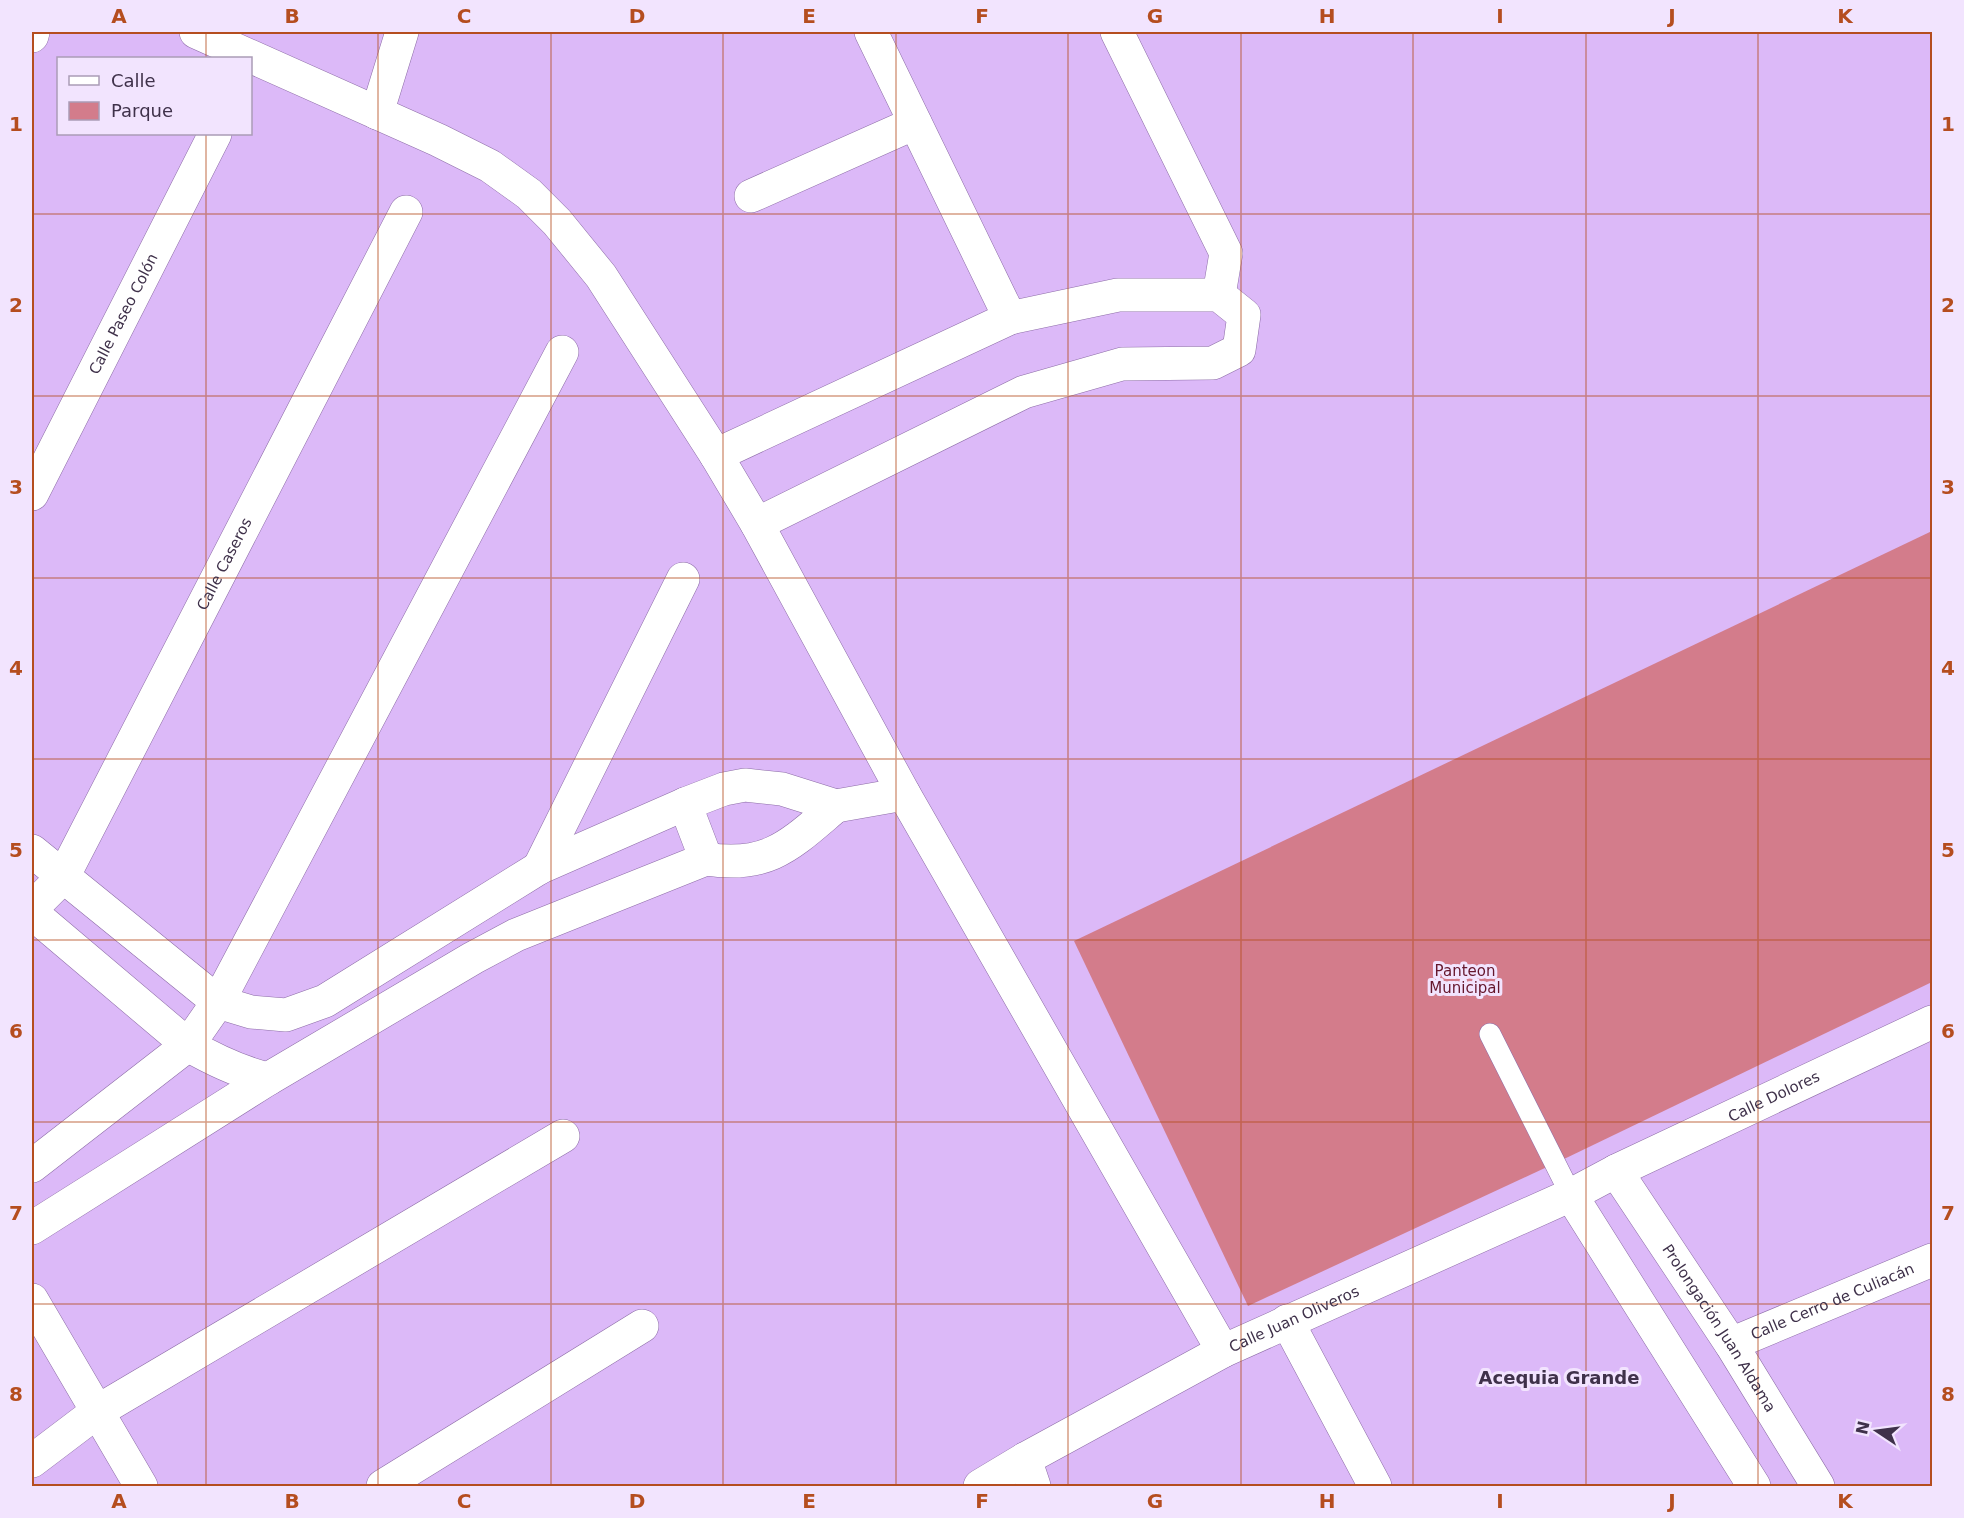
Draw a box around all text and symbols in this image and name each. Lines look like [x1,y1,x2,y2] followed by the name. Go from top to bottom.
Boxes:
[111,4,127,28] text: A
[284,4,300,28] text: B
[457,4,471,28] text: C
[629,4,645,28] text: D
[802,4,816,28] text: E
[975,4,989,28] text: F
[1147,4,1163,28] text: G
[1319,4,1335,28] text: H
[1496,4,1504,28] text: I
[1666,4,1676,28] text: J
[1837,4,1854,28] text: K
[57,57,252,135] legend
[111,70,156,91] text: Calle
[111,100,173,121] text: Parque
[9,112,23,136] text: 1
[1941,112,1955,136] text: 1
[85,250,162,377] street label: Calle Paseo Colón
[9,293,23,317] text: 2
[1941,293,1955,317] text: 2
[9,475,23,499] text: 3
[1941,475,1955,499] text: 3
[193,515,256,613] street label: Calle Caseros
[9,656,23,680] text: 4
[1941,656,1955,680] text: 4
[9,838,23,862] text: 5
[1941,838,1955,862] text: 5
[1429,962,1501,997] park label: Panteon Municipal
[9,1019,23,1043] text: 6
[1941,1019,1955,1043] text: 6
[1725,1067,1823,1126] street label: Calle Dolores
[9,1201,23,1225] text: 7
[1941,1201,1955,1225] text: 7
[1658,1241,1780,1415] street label: Prolongación Juan Aldama
[1748,1259,1917,1344] street label: Calle Cerro de Culiacán
[1226,1282,1362,1356] street label: Calle Juan Oliveros
[1479,1367,1639,1388] district label: Acequia Grande
[9,1382,23,1406] text: 8
[1941,1382,1955,1406] text: 8
[1847,1401,1907,1461] north arrow
[1852,1419,1874,1436] text: N
[111,1489,127,1513] text: A
[284,1489,300,1513] text: B
[457,1489,471,1513] text: C
[629,1489,645,1513] text: D
[802,1489,816,1513] text: E
[975,1489,989,1513] text: F
[1147,1489,1163,1513] text: G
[1319,1489,1335,1513] text: H
[1496,1489,1504,1513] text: I
[1666,1489,1676,1513] text: J
[1837,1489,1854,1513] text: K

